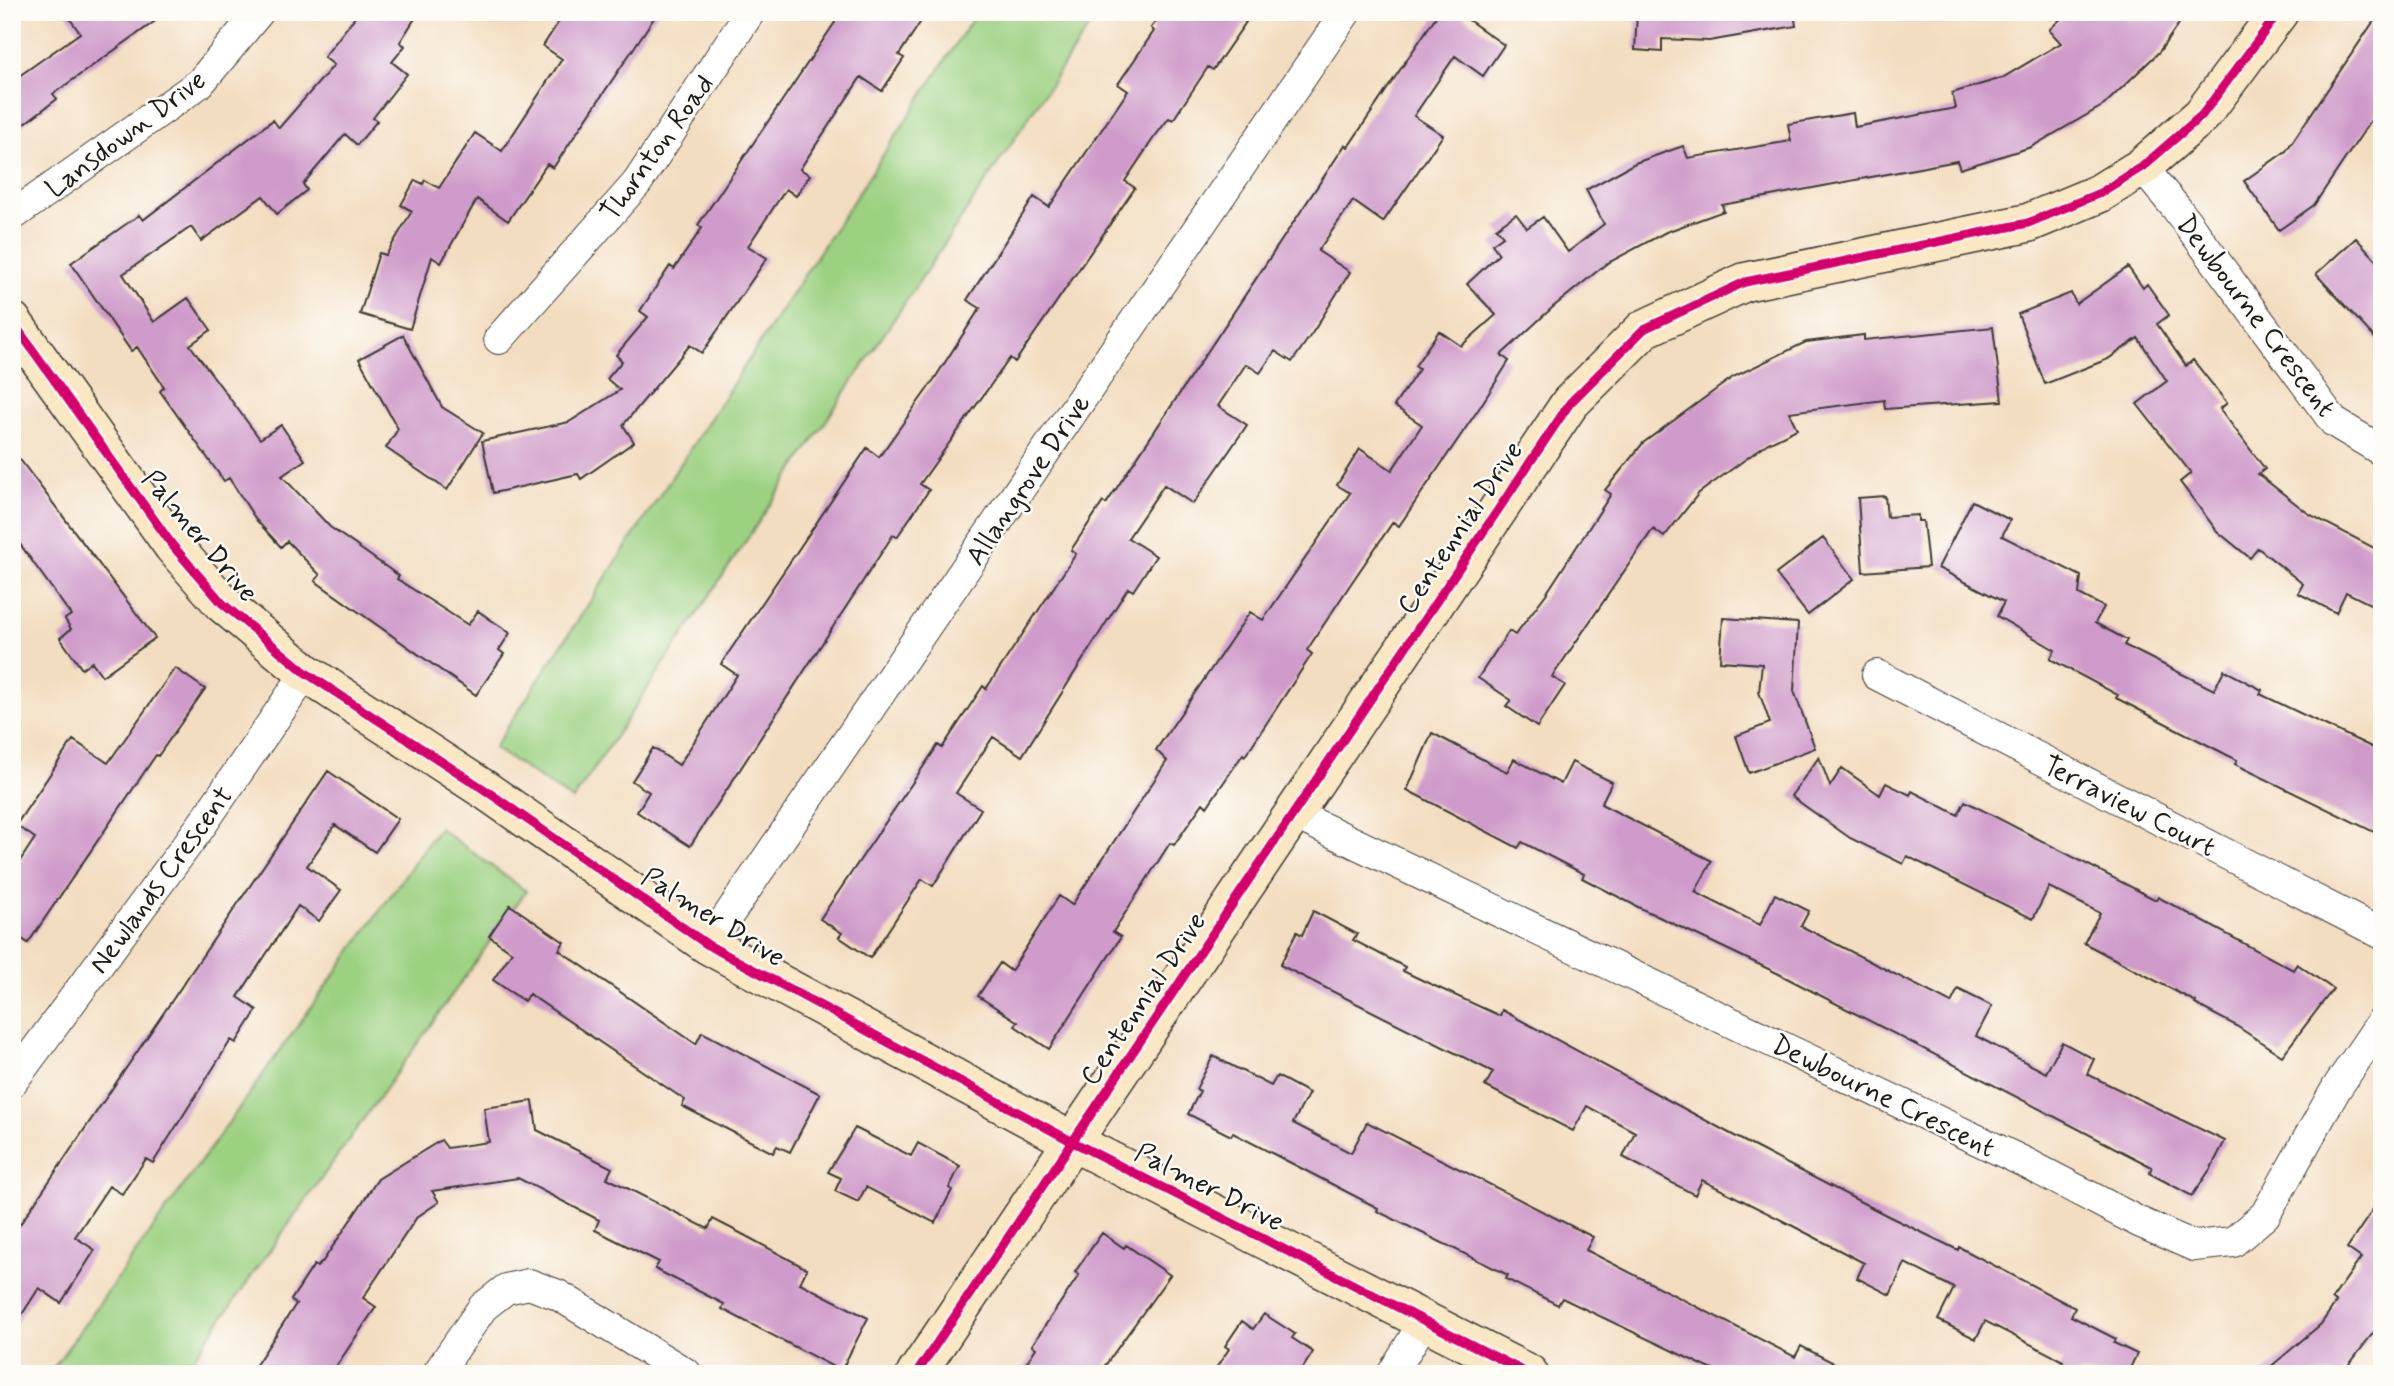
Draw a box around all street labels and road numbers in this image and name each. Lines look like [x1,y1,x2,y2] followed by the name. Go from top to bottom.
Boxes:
[39,62,214,208] street label: Lansdown Drive
[592,68,724,229] street label: Thornton Road
[2167,208,2343,425] street label: Dewbourne Crescent
[958,387,1100,573] street label: Allangrove Drive
[1389,434,1533,622] street label: Centennial Drive
[133,462,266,611] street label: Palmer Drive
[2036,748,2222,867] street label: Terraview Court
[81,779,243,982] street label: Newlands Crescent
[634,859,791,977] street label: Palmer Drive
[1072,905,1216,1093] street label: Centennial Drive
[1765,1027,2001,1167] street label: Dewbourne Crescent
[1128,1135,1290,1242] street label: Palmer Drive

